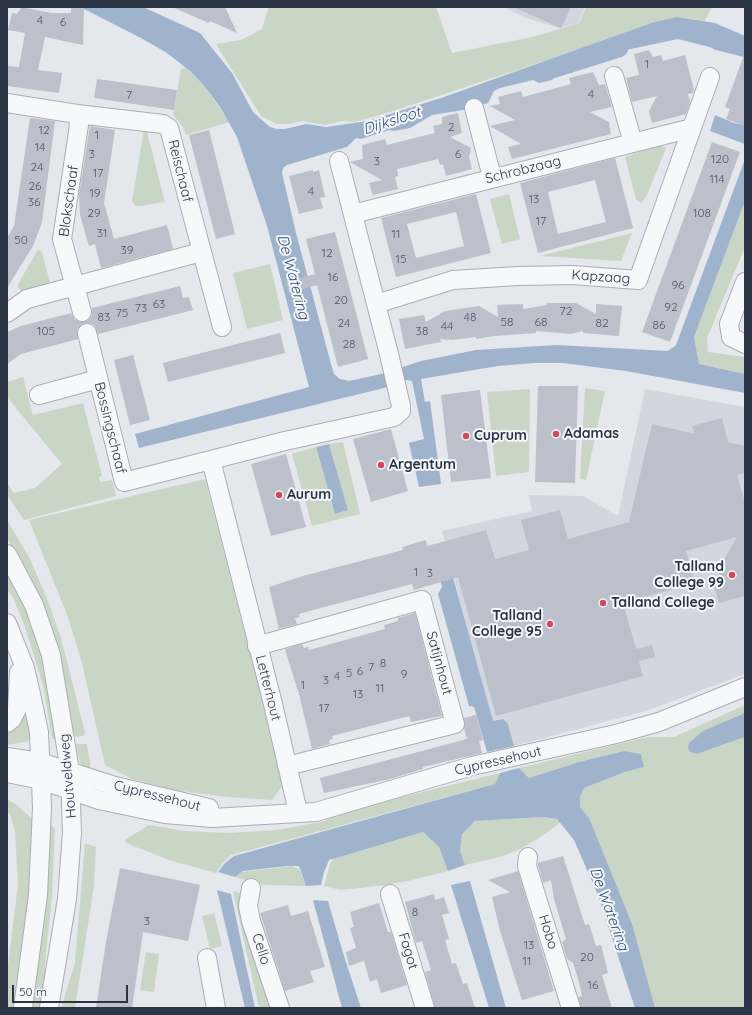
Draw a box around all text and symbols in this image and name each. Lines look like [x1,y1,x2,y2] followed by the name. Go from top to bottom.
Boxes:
[37,13,43,27] house number: 4
[60,15,66,29] house number: 6
[645,57,649,71] house number: 1
[588,87,594,101] house number: 4
[126,88,132,102] house number: 7
[361,103,423,139] water label: Dijksloot
[448,120,454,134] house number: 2
[38,123,50,137] house number: 12
[95,128,99,142] house number: 1
[164,138,196,204] street label: Reischaaf
[35,140,45,154] house number: 14
[89,147,95,161] house number: 3
[455,147,461,161] house number: 6
[483,152,563,188] street label: Schrobzaag
[711,152,729,166] house number: 120
[374,154,380,168] house number: 3
[31,160,43,174] house number: 24
[56,164,82,238] street label: Blokschaaf
[93,166,103,180] house number: 17
[709,172,725,186] house number: 114
[28,179,42,193] house number: 26
[308,184,314,198] house number: 4
[89,186,101,200] house number: 19
[529,192,539,206] house number: 13
[28,195,40,209] house number: 36
[87,206,101,220] house number: 29
[693,206,711,220] house number: 108
[536,214,546,228] house number: 17
[97,226,107,240] house number: 31
[392,227,400,241] house number: 11
[273,232,313,322] water label: De Watering
[14,233,28,247] house number: 50
[121,243,133,257] house number: 39
[321,246,333,260] house number: 12
[396,252,406,266] house number: 15
[571,267,631,287] street label: Kapzaag
[328,270,338,284] house number: 16
[671,278,685,292] house number: 96
[334,293,348,307] house number: 20
[153,297,165,311] house number: 63
[664,300,678,314] house number: 92
[135,301,147,315] house number: 73
[560,304,572,318] house number: 72
[116,306,128,320] house number: 75
[98,310,110,324] house number: 83
[464,310,476,324] house number: 48
[500,315,514,329] house number: 58
[535,315,547,329] house number: 68
[338,316,350,330] house number: 24
[595,316,609,330] house number: 82
[653,318,665,332] house number: 86
[441,319,453,333] house number: 44
[37,324,55,338] house number: 105
[416,324,428,338] house number: 38
[342,337,356,351] house number: 28
[90,380,130,476] street label: Bossingschaaf
[564,426,619,442] place label: Adamas
[474,428,527,444] place label: Cuprum
[551,429,561,439] marker: Adamas
[461,431,471,441] marker: Cuprum
[389,457,456,473] place label: Argentum
[376,460,386,470] marker: Argentum
[287,487,331,503] place label: Aurum
[274,490,284,500] marker: Aurum
[654,559,724,592] place label: Talland College 99
[414,565,418,579] house number: 1
[427,566,433,580] house number: 3
[727,570,737,580] marker: Talland College 99
[611,595,715,611] place label: Talland College
[598,598,608,608] marker: Talland College
[472,608,542,640] place label: Talland College 95
[545,619,555,629] marker: Talland College 95
[422,629,456,697] street label: Satijnhout
[252,653,284,723] street label: Letterhout
[380,656,386,670] house number: 8
[368,660,374,674] house number: 7
[357,664,363,678] house number: 6
[346,666,352,680] house number: 5
[401,667,407,681] house number: 9
[334,669,340,683] house number: 4
[323,673,329,687] house number: 3
[301,678,305,692] house number: 1
[376,681,384,695] house number: 11
[353,687,363,701] house number: 13
[319,701,329,715] house number: 17
[56,733,80,819] street label: Houtveldweg
[453,743,543,779] street label: Cypressehout
[112,777,202,815] street label: Cypressehout
[586,865,632,953] water label: De Watering
[412,905,418,919] house number: 8
[535,913,561,951] street label: Hobo
[144,914,150,928] house number: 3
[394,930,422,972] street label: Fagot
[248,931,274,967] street label: Cello
[524,938,534,952] house number: 13
[580,950,594,964] house number: 20
[523,954,531,968] house number: 11
[14,977,130,1003] scale bar
[588,978,598,992] house number: 16
[19,984,47,999] text: 50 m

